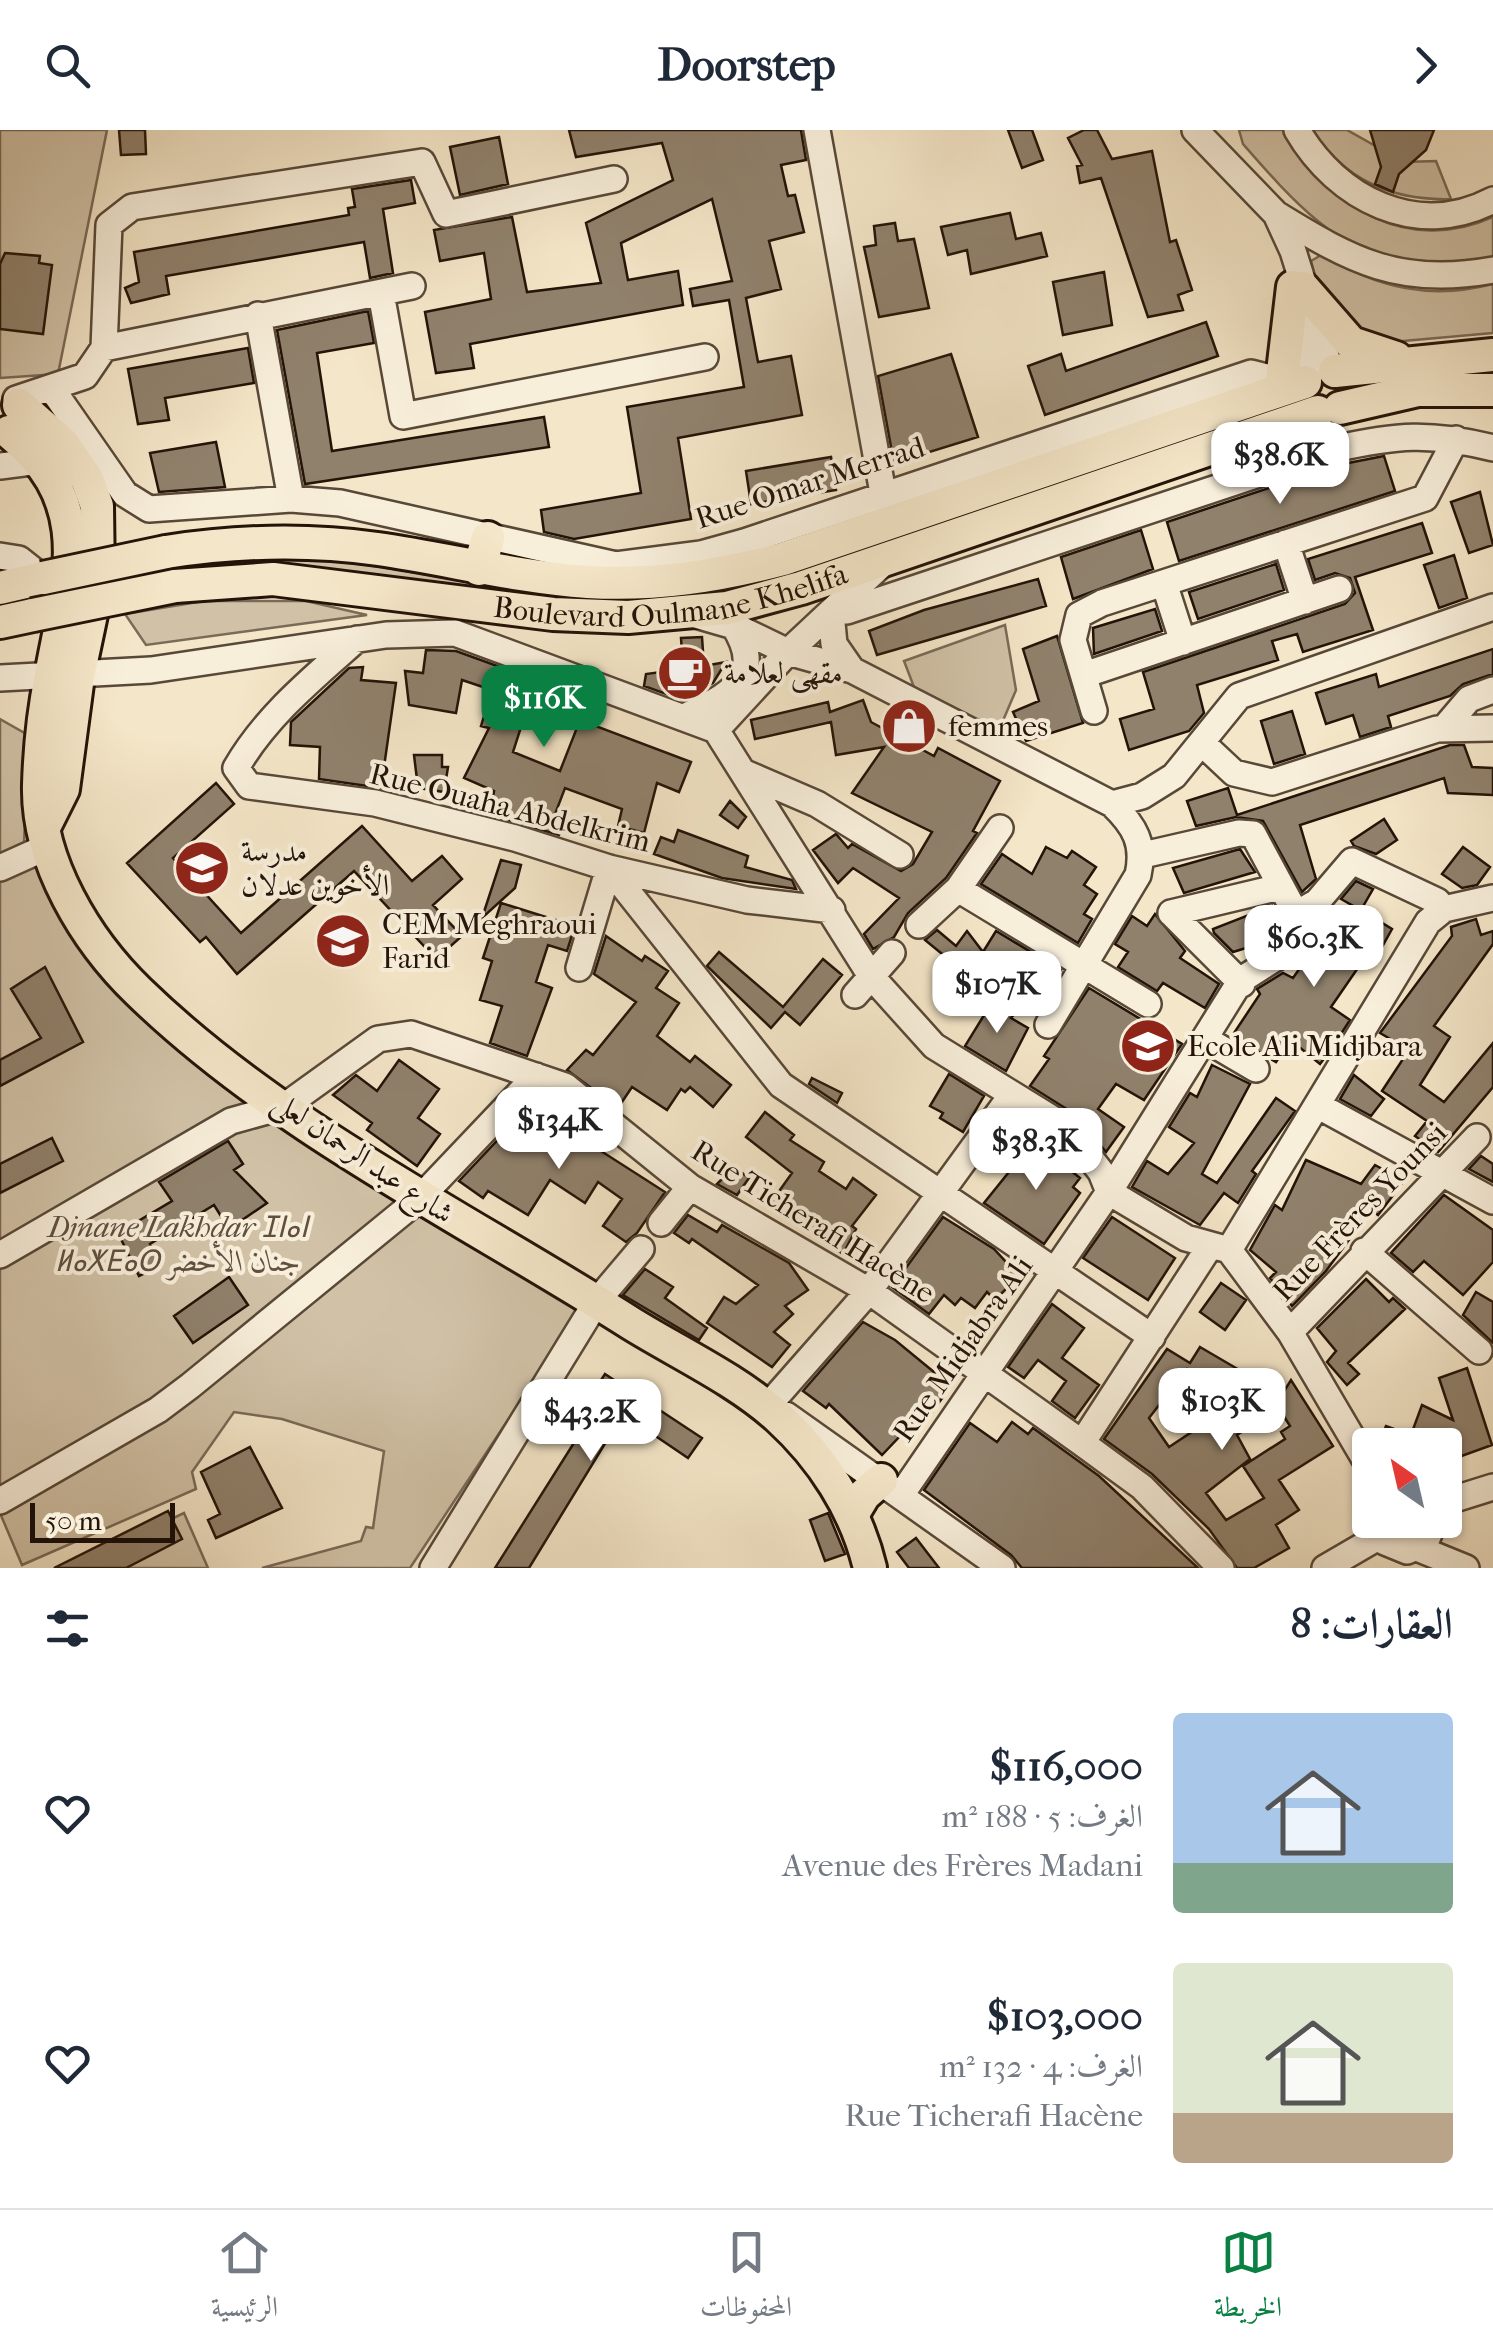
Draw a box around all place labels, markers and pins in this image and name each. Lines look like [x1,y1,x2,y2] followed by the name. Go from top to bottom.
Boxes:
[1199,422,1361,507] pin: $38.6K
[655,643,715,703] cafe icon: مقهى لعلامة
[724,656,843,693] place label: مقهى لعلامة
[474,665,614,750] pin: $116K
[879,696,939,756] shop icon: femmes
[948,709,1048,744] place label: femmes
[241,834,389,904] place label: مدرسة الأخوين عدلان
[172,838,232,898] school or university icon: مدرسة الأخوين عدلان
[1233,905,1395,990] pin: $60.3K
[382,907,597,976] place label: CEM Meghraoui Farid
[313,911,373,971] school or university icon: CEM Meghraoui Farid
[927,951,1067,1036] pin: $107K
[1118,1016,1178,1076] school or university icon: Ecole Ali Midjbara
[1187,1029,1423,1064] place label: Ecole Ali Midjbara
[489,1087,629,1172] pin: $134K
[955,1108,1117,1193] pin: $38.3K
[1152,1368,1292,1453] pin: $103K
[510,1379,672,1464] pin: $43.2K

